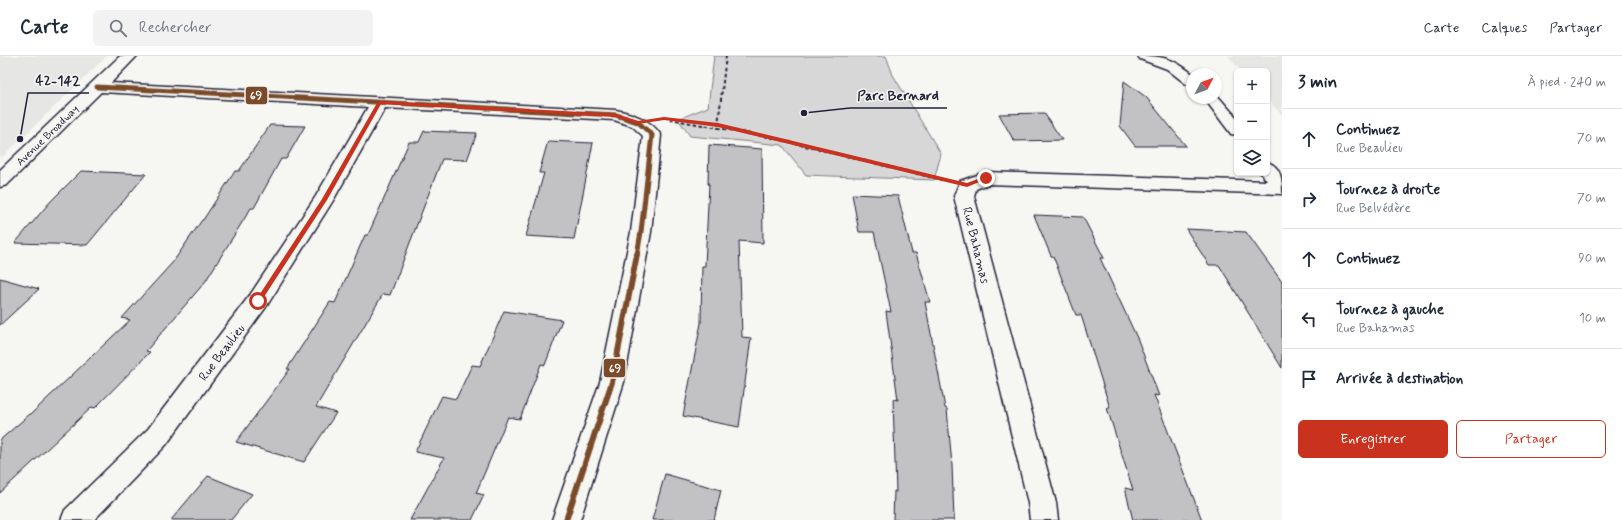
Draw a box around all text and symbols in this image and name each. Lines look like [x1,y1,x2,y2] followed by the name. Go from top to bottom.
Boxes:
[93,10,373,46] search box
[20,15,69,40] text: Carte
[107,17,129,39] icon: search
[139,18,212,38] text: Rechercher
[1423,19,1459,37] text: Carte
[1481,19,1527,37] text: Calques
[1549,19,1602,37] text: Partager
[28,67,89,93] callout: 42-142
[1186,68,1222,104] north arrow
[1234,68,1270,176] map controls
[1234,68,1270,104] button: +
[1298,71,1337,93] text: 3 min
[36,72,81,90] text: 42-142
[1527,74,1606,91] text: À pied · 240 m
[850,82,947,108] callout: Parc Bernard
[245,86,268,105] line badge: 69
[857,87,939,105] text: Parc Bernard
[250,89,263,103] text: 69
[14,102,82,169] street label: Avenue Broadway
[1234,104,1270,140] button: −
[1336,120,1400,140] text: Continuez
[1298,128,1320,150] icon: ahead
[1577,130,1606,147] text: 70 m
[1234,140,1270,176] button: layers
[1336,140,1403,157] text: Rue Beaulieu
[977,169,995,187] route end
[1336,180,1440,200] text: Tournez à droite
[1298,188,1320,210] icon: right
[1577,190,1606,207] text: 70 m
[1336,200,1411,217] text: Rue Belvédère
[958,205,993,286] street label: Rue Bahamas
[1298,248,1320,270] icon: ahead
[1336,249,1400,269] text: Continuez
[1578,250,1606,267] text: 90 m
[249,292,267,310] route start
[1336,300,1444,320] text: Tournez à gauche
[1298,308,1320,330] icon: left
[1579,310,1606,327] text: 10 m
[1336,320,1414,337] text: Rue Bahamas
[195,321,249,385] street label: Rue Beaulieu
[603,358,626,378] line badge: 69
[609,362,622,376] text: 69
[1298,368,1320,390] icon: arrive
[1336,369,1463,389] text: Arrivée à destination
[1298,420,1448,458] button: Enregistrer
[1456,420,1606,458] button: Partager

